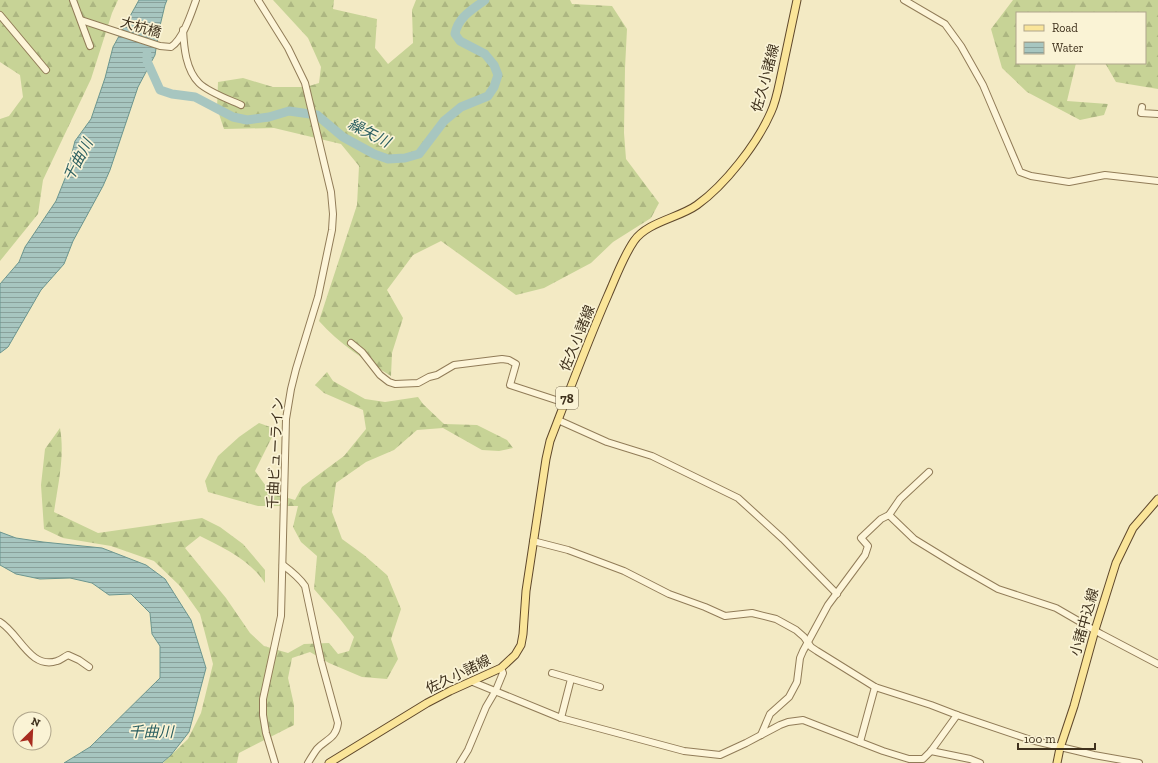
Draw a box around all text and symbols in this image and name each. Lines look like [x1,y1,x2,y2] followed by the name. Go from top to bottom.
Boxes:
[1016,12,1146,64] legend
[118,14,163,41] street label: 大杭橋
[1052,21,1078,35] text: Road
[1052,41,1084,55] text: Water
[748,42,783,114] street label: 佐久小諸線
[345,115,395,152] water label: 繰矢川
[59,134,97,184] water label: 千曲川
[556,303,598,374] street label: 佐久小諸線
[556,387,578,409] road number: 78
[264,397,287,509] street label: 千曲ビューライン
[1067,586,1102,658] street label: 小諸中込線
[423,651,493,697] street label: 佐久小諸線
[12,711,52,751] north arrow
[29,715,43,730] text: N
[128,723,175,741] water label: 千曲川
[1018,725,1095,751] scale bar
[1024,732,1056,746] text: 100 m

